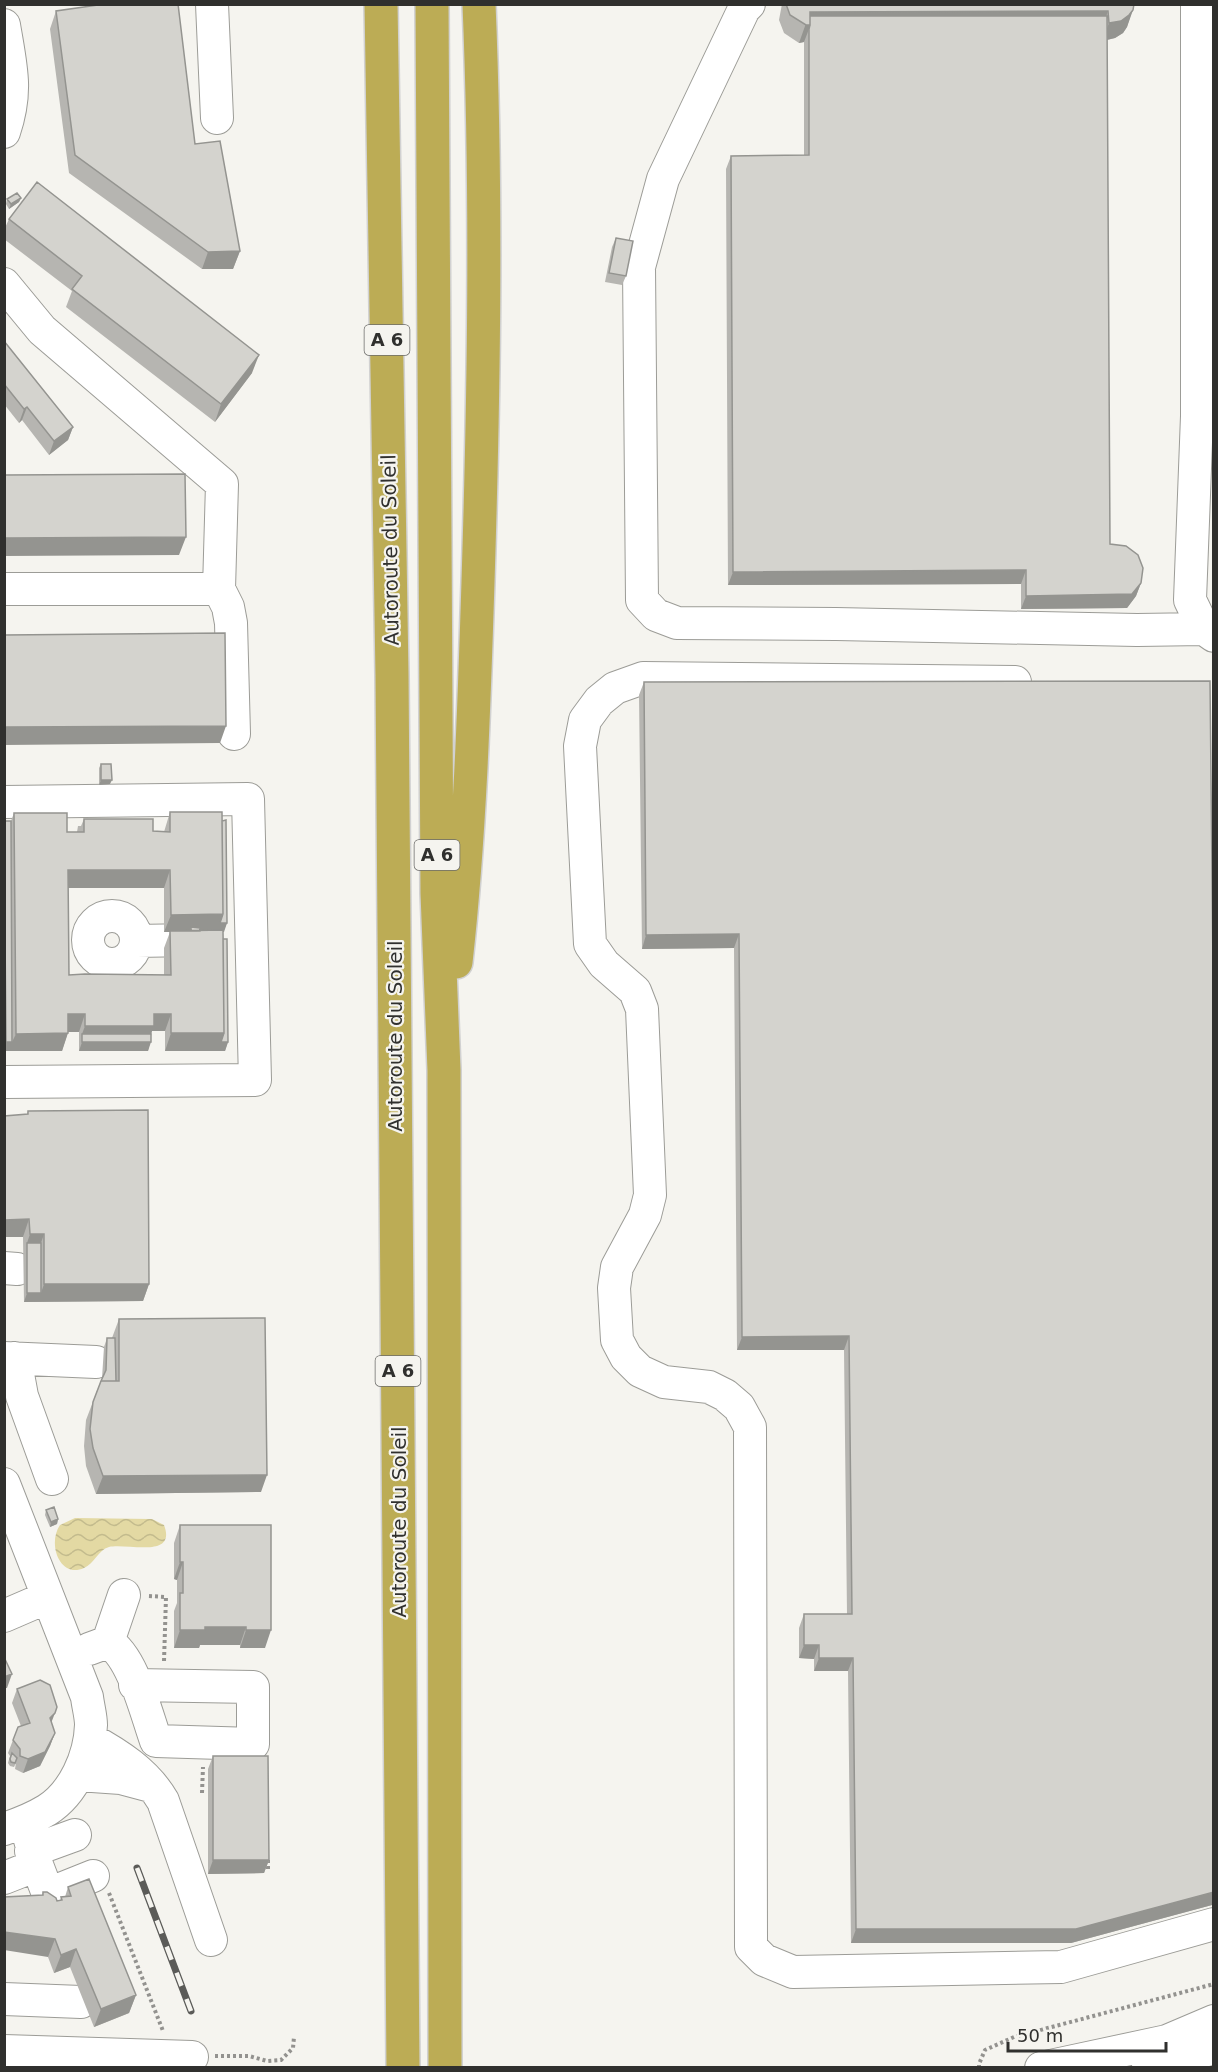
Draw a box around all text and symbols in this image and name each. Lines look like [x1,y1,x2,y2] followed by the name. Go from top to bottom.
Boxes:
[364,325,410,355] road number: A 6
[376,454,404,646] street label: Autoroute du Soleil
[414,840,460,870] road number: A 6
[383,940,407,1132] street label: Autoroute du Soleil
[376,1356,420,1386] road number: A 6
[387,1426,411,1618] street label: Autoroute du Soleil
[1008,2015,1166,2053] scale bar
[1017,2025,1063,2046] text: 50 m

